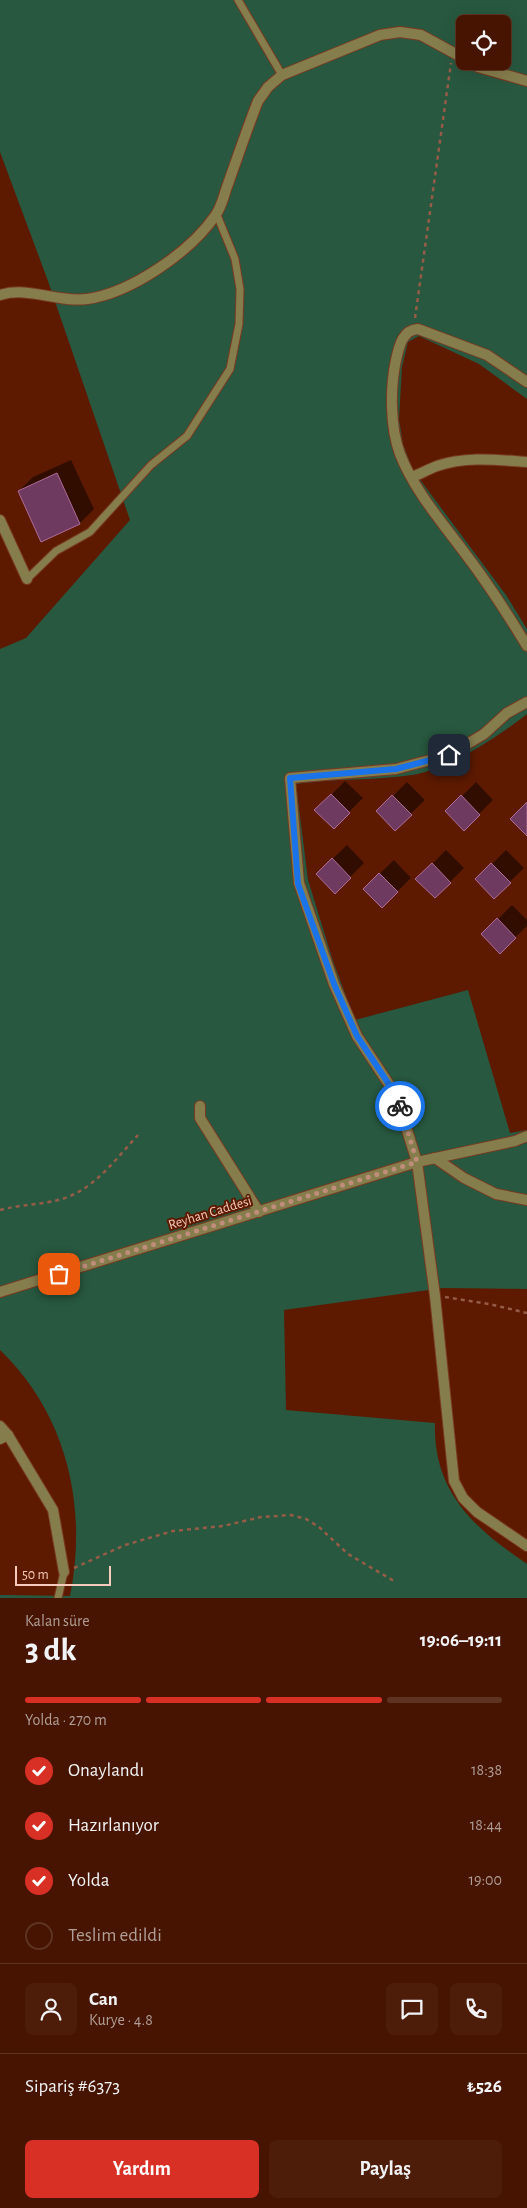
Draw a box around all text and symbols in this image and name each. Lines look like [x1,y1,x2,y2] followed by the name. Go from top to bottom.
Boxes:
[456,15,511,70] map controls
[456,15,511,70] button: locate
[428,734,470,776] pin
[435,741,463,769] icon: home
[375,1081,425,1131] courier
[386,1092,414,1120] icon: bike
[167,1194,253,1232] street label: Reyhan Caddesi
[38,1253,80,1295] pin
[45,1260,73,1288] icon: bag
[15,1563,111,1586] scale bar
[22,1568,49,1582] text: 50 m
[25,1613,90,1629] text: Kalan süre
[420,1631,502,1650] text: 19:06–19:11
[25,1634,76,1666] text: 3 dk
[25,1712,107,1728] text: Yolda · 270 m
[25,1757,53,1785] icon: check
[68,1761,144,1780] text: Onaylandı
[471,1762,502,1778] text: 18:38
[25,1812,53,1840] icon: check
[68,1816,159,1835] text: Hazırlanıyor
[470,1817,502,1833] text: 18:44
[25,1867,53,1895] icon: check
[68,1871,109,1890] text: Yolda
[468,1872,502,1888] text: 19:00
[68,1926,162,1945] text: Teslim edildi
[25,1983,77,2035] button: person
[386,1983,438,2035] button: chat
[450,1983,502,2035] button: phone
[89,1990,118,2009] text: Can
[89,2012,153,2028] text: Kurye · 4.8
[25,2077,120,2096] text: Sipariş #6373
[467,2077,502,2096] text: ₺526
[25,2140,259,2198] button: Yardım
[269,2140,502,2198] button: Paylaş

